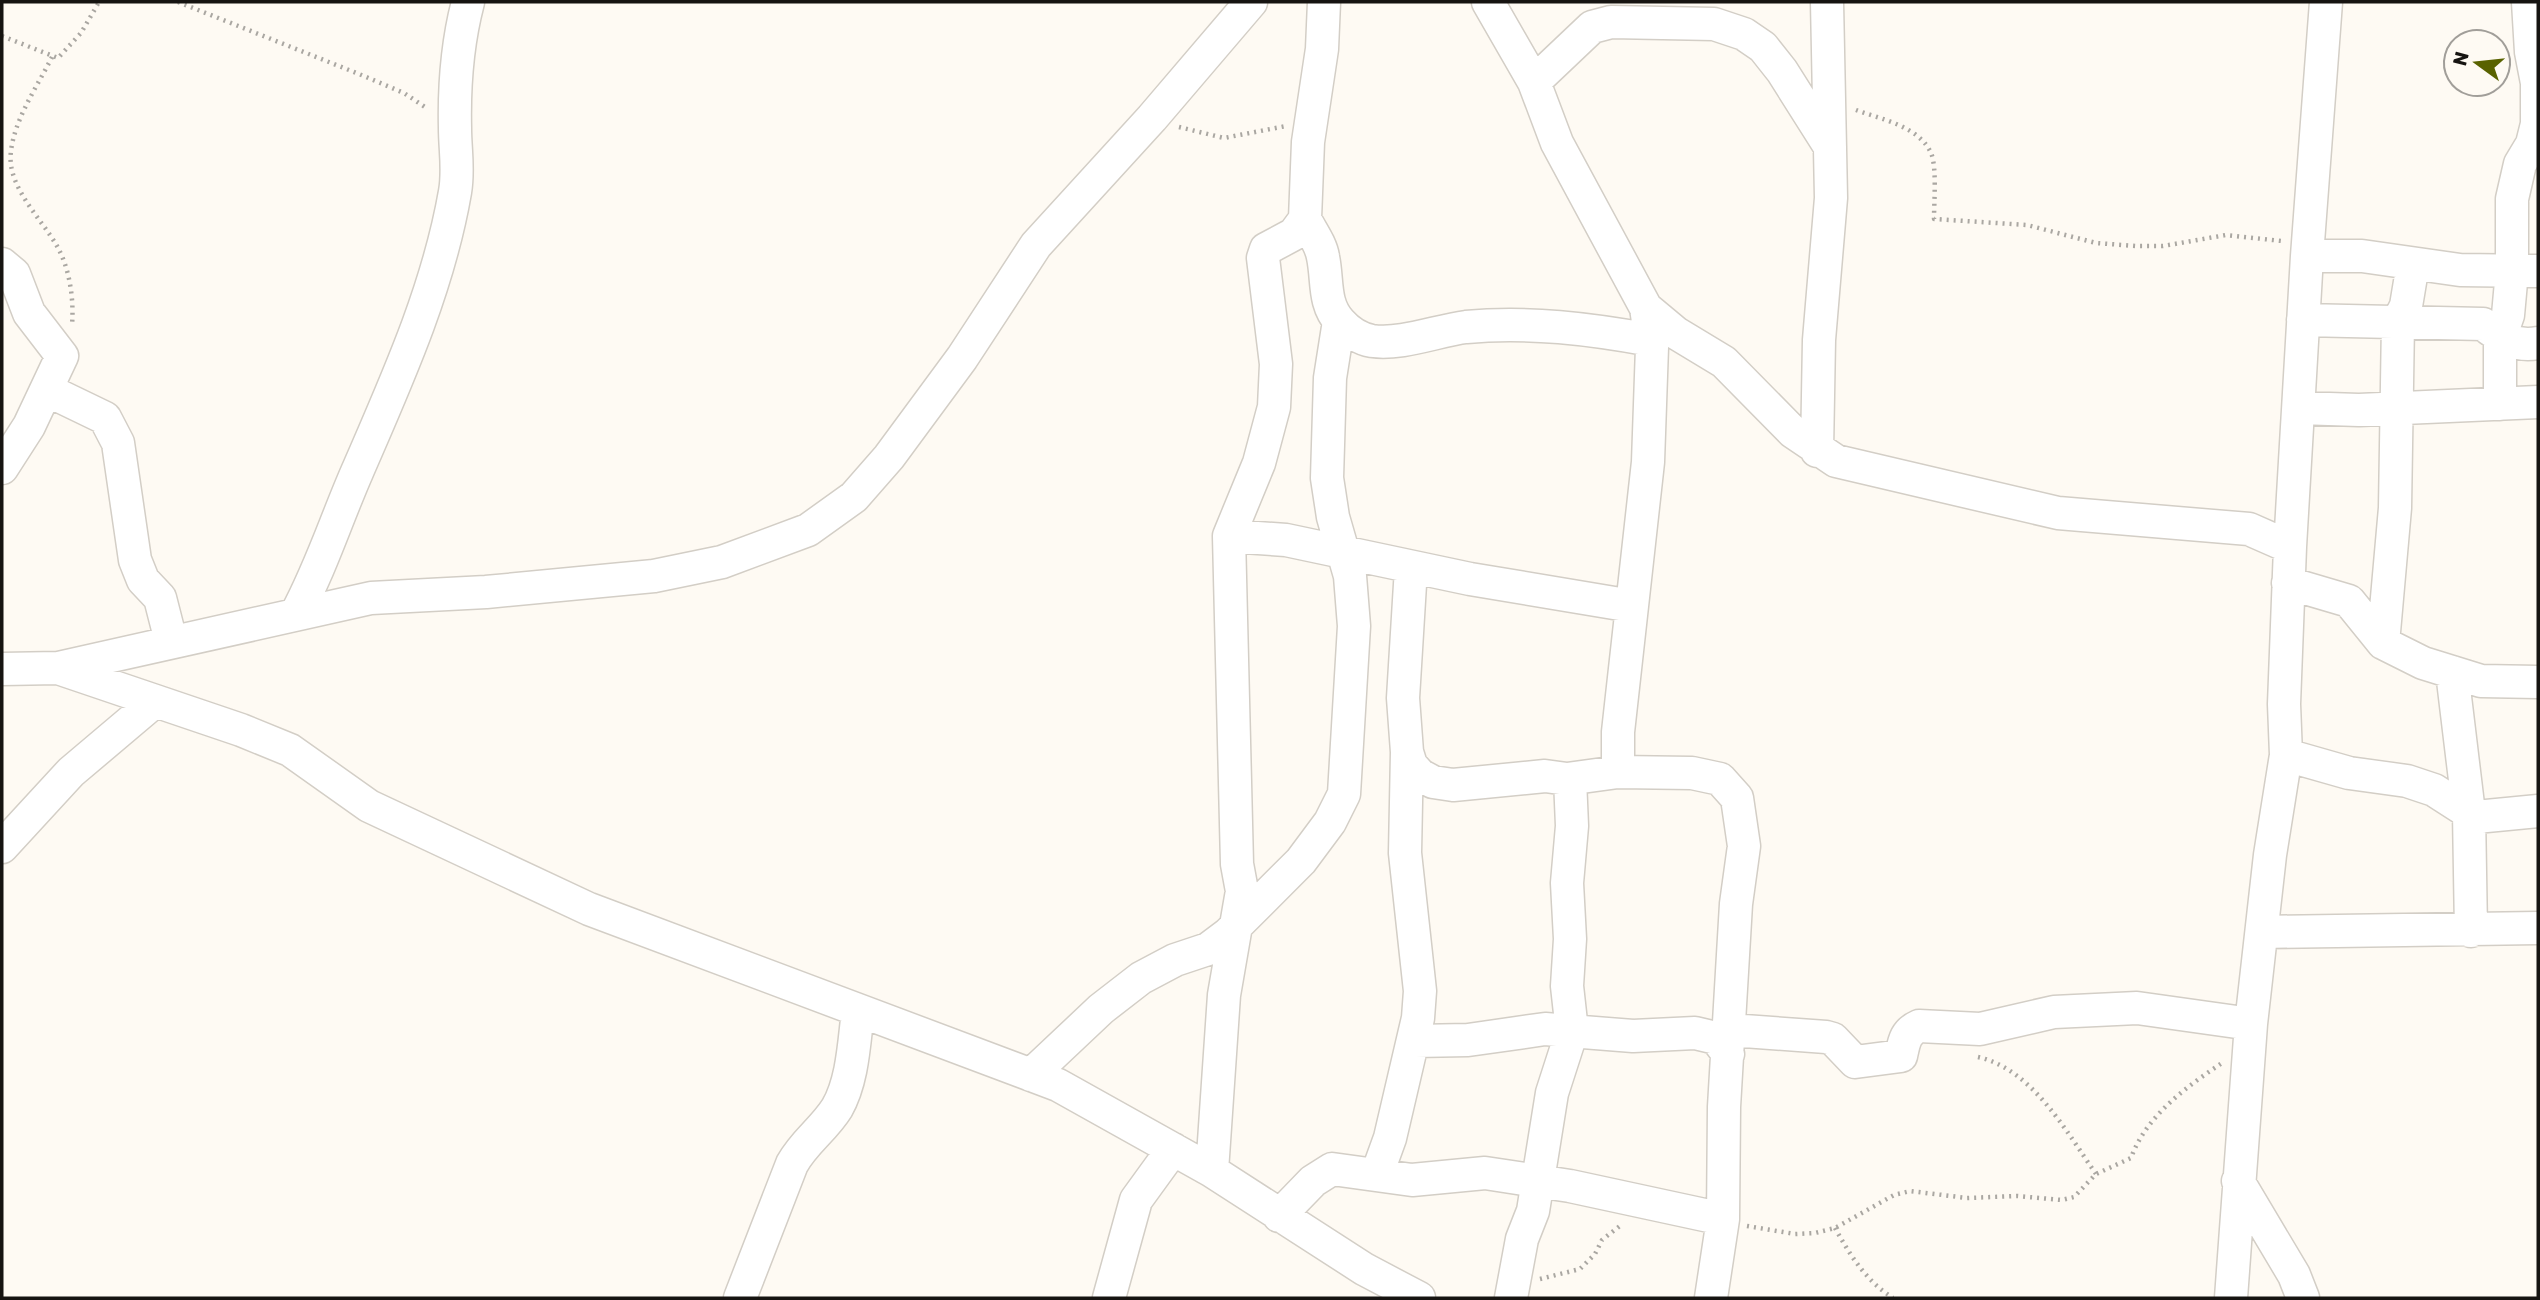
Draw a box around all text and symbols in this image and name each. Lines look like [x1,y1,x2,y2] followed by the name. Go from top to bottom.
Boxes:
[2442,28,2512,98] north arrow
[2448,49,2474,68] text: N

